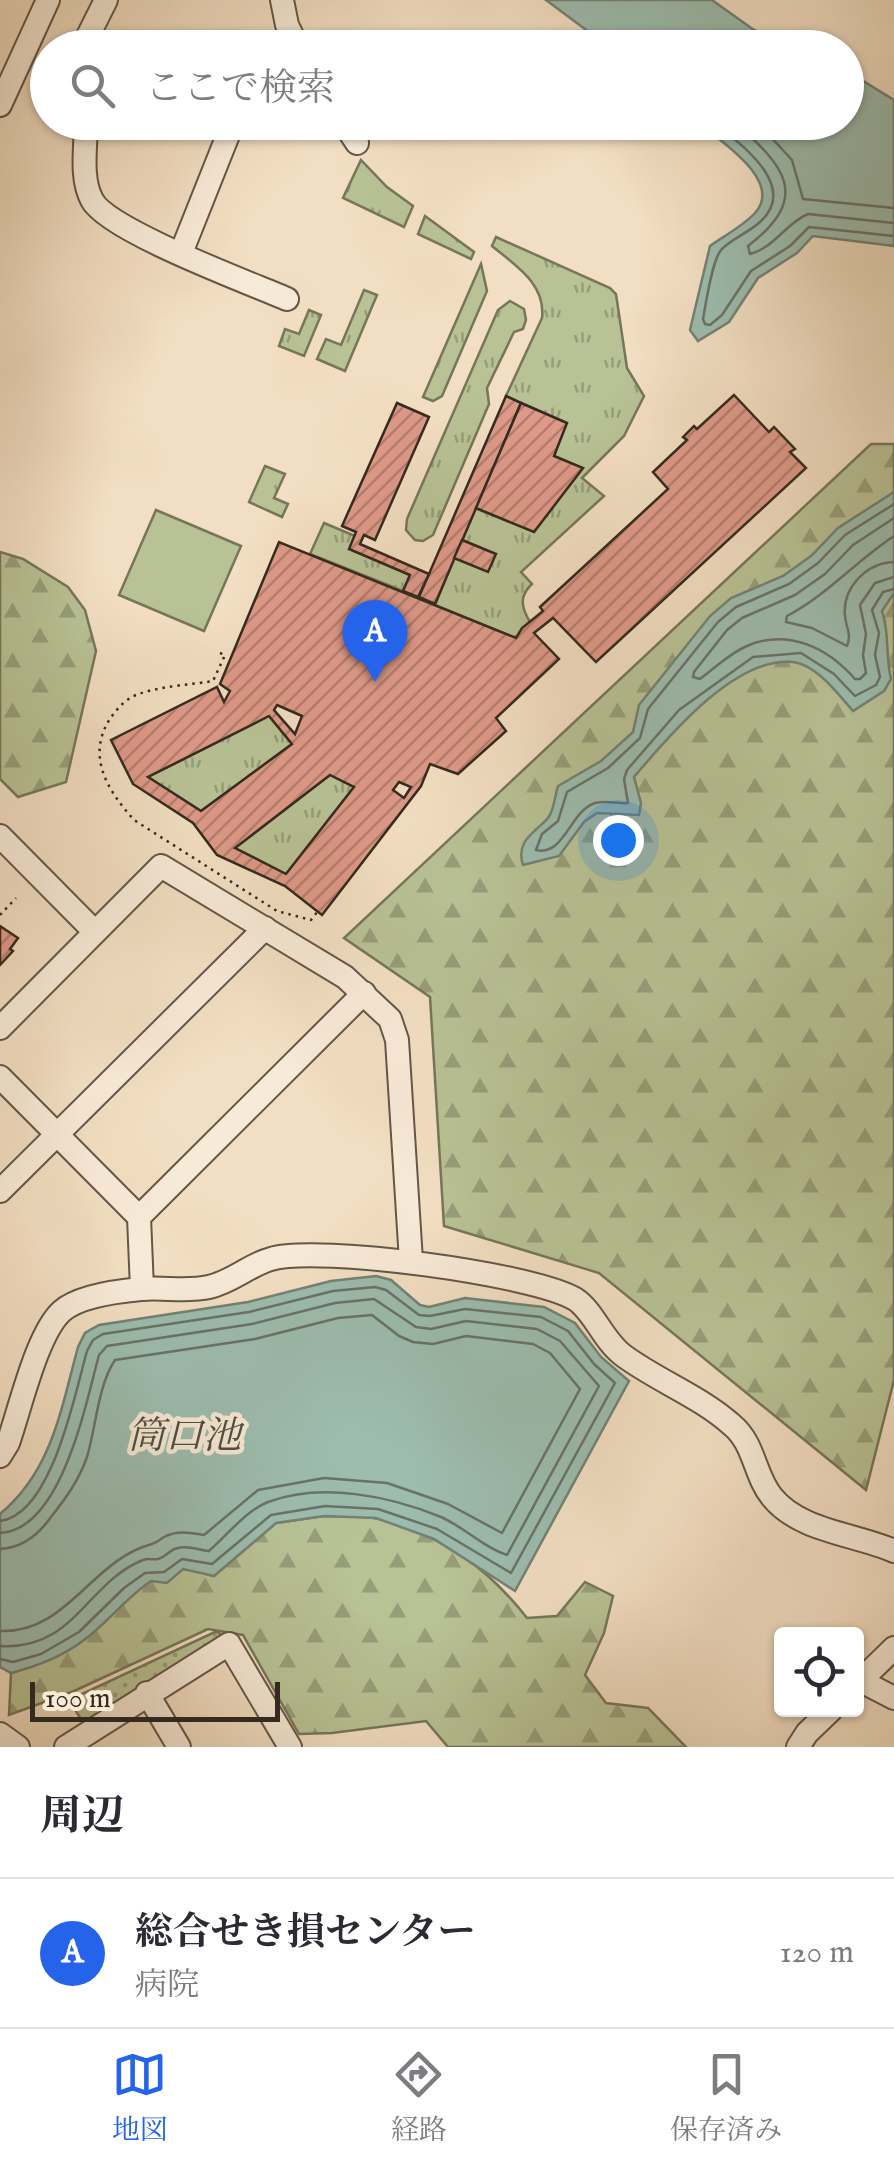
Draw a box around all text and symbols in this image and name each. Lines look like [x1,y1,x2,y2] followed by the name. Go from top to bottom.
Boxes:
[30,30,864,140] search box
[65,58,120,113] icon: search
[145,66,335,114] text: ここで検索
[342,600,408,682] pin: A
[593,815,644,866] your location
[127,1414,245,1462] water label: 筒口池
[774,1627,864,1717] map controls
[774,1627,864,1717] button: locate
[30,1677,280,1722] scale bar
[45,1682,111,1717] text: 100 m
[40,1791,124,1844] text: 周辺
[135,1910,475,1958] text: 総合せき損センター
[62,1933,83,1974] text: A
[780,1933,854,1974] text: 120 m
[135,1966,199,2007] text: 病院
[112,2047,168,2149] tab: 地図
[391,2047,447,2149] tab: 経路
[670,2047,782,2149] tab: 保存済み

